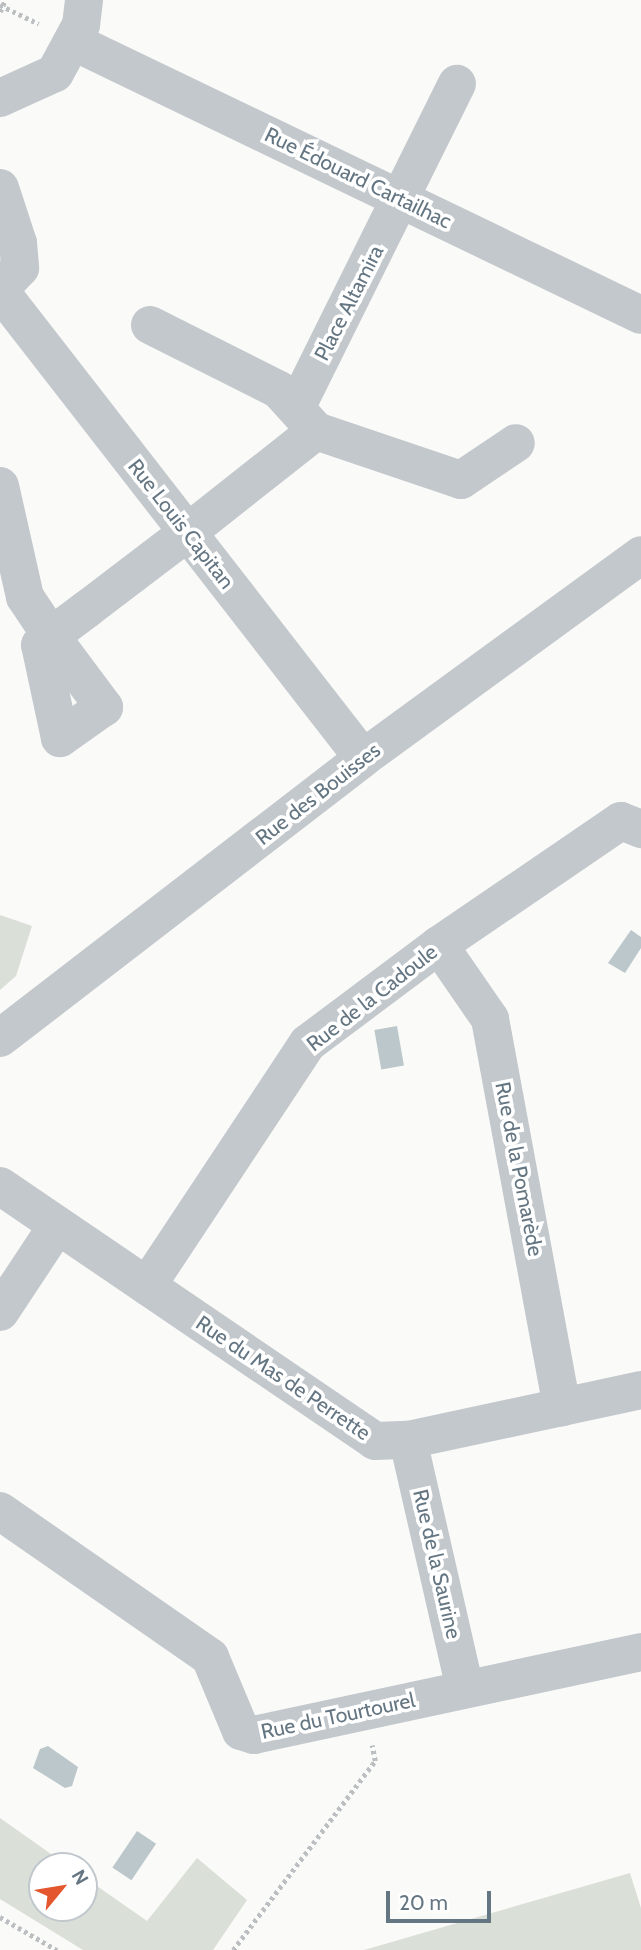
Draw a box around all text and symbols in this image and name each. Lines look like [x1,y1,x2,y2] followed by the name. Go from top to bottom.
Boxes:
[261,122,455,234] street label: Rue Édouard Cartailhac
[309,241,389,365] street label: Place Altamira
[123,454,239,594] street label: Rue Louis Capitan
[251,738,385,850] street label: Rue des Bouisses
[302,939,442,1057] street label: Rue de la Cadoule
[490,1080,548,1258] street label: Rue de la Pomarède
[191,1310,375,1446] street label: Rue du Mas de Perrette
[408,1487,466,1641] street label: Rue de la Saurine
[259,1687,417,1745] street label: Rue du Tourtourel
[28,1852,98,1922] north arrow
[67,1866,93,1889] text: N
[389,1876,494,1920] scale bar
[399,1890,448,1915] text: 20 m

